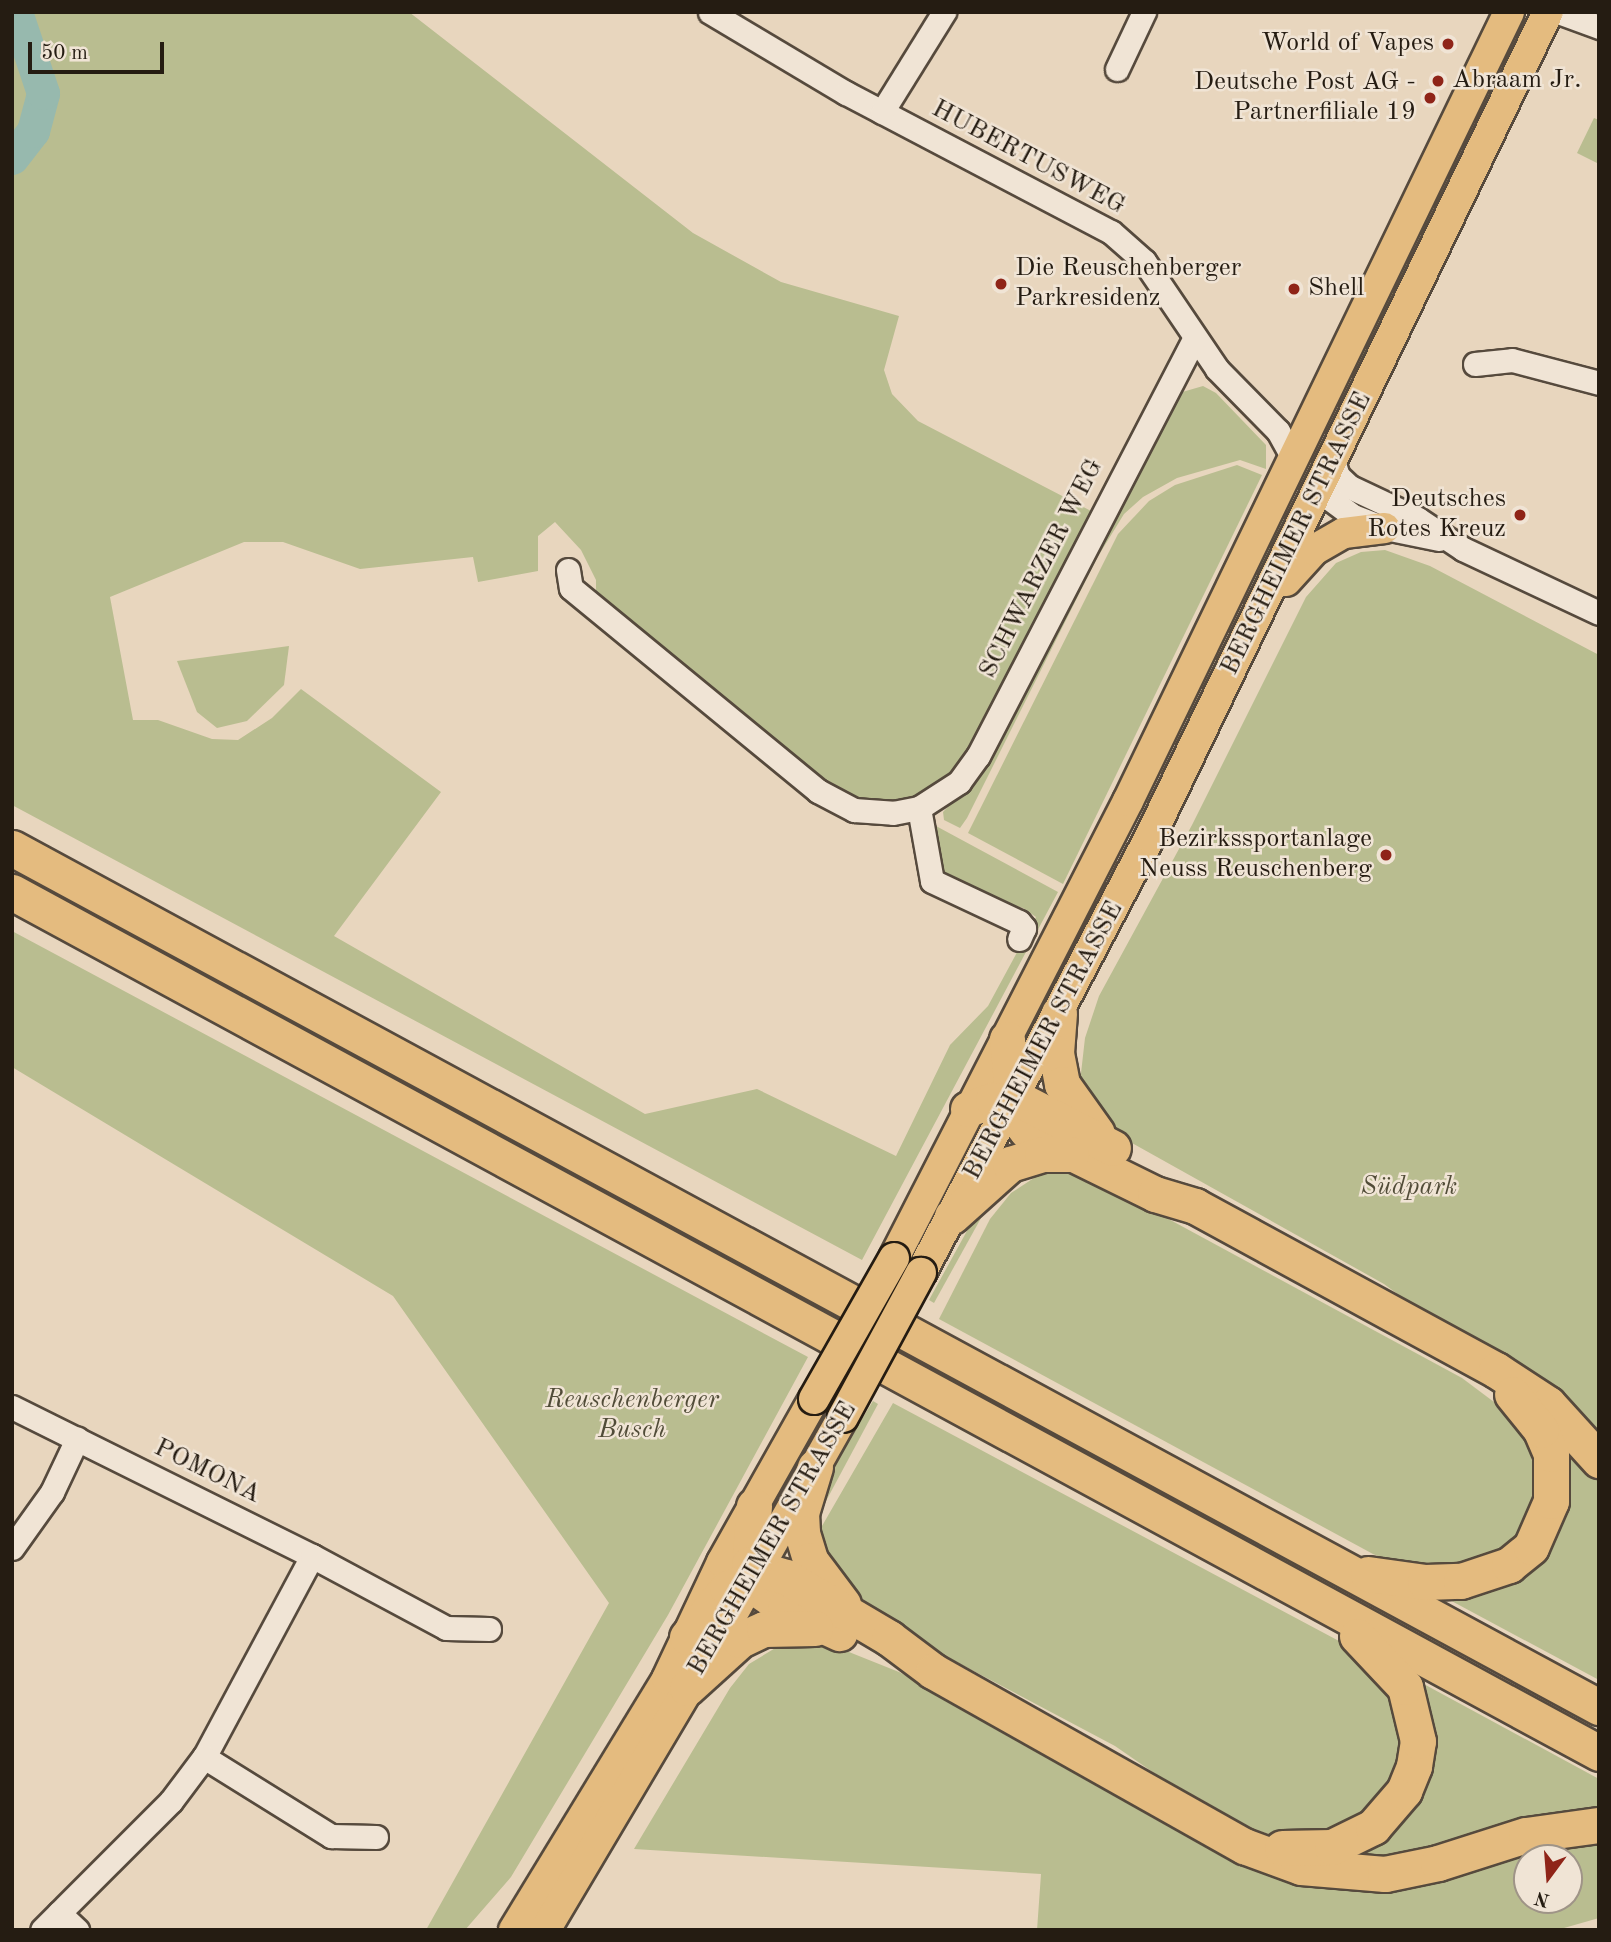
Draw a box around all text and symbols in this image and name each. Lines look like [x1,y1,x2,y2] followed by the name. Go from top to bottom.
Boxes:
[32,28,168,72] scale bar
[1261,28,1434,60] place label: World of Vapes
[1440,36,1456,52] marker: World of Vapes
[41,43,88,64] text: 50 m
[1452,65,1581,97] place label: Abraam Jr.
[1194,67,1416,128] place label: Deutsche Post AG - Partnerfiliale 19
[1430,73,1446,89] marker: Abraam Jr.
[1422,90,1438,106] marker: Deutsche Post AG - Partnerfiliale 19
[926,94,1130,222] street label: HUBERTUSWEG
[1015,253,1241,314] place label: Die Reuschenberger Parkresidenz
[1308,273,1364,305] place label: Shell
[993,276,1009,292] marker: Die Reuschenberger Parkresidenz
[1286,281,1302,297] marker: Shell
[1215,387,1379,681] street label: BERGHEIMER STRASSE
[973,454,1111,684] street label: SCHWARZER WEG
[1367,484,1506,546] place label: Deutsches Rotes Kreuz
[1512,507,1528,523] marker: Deutsches Rotes Kreuz
[1139,824,1372,886] place label: Bezirkssportanlage Neuss Reuschenberg
[1378,847,1394,863] marker: Bezirkssportanlage Neuss Reuschenberg
[957,896,1131,1186] street label: BERGHEIMER STRASSE
[1361,1172,1457,1204] park label: Südpark
[545,1385,719,1446] park label: Reuschenberger Busch
[682,1397,864,1681] street label: BERGHEIMER STRASSE
[149,1433,265,1511] street label: POMONA
[1513,1844,1583,1914] north arrow
[1533,1887,1552,1909] text: N

